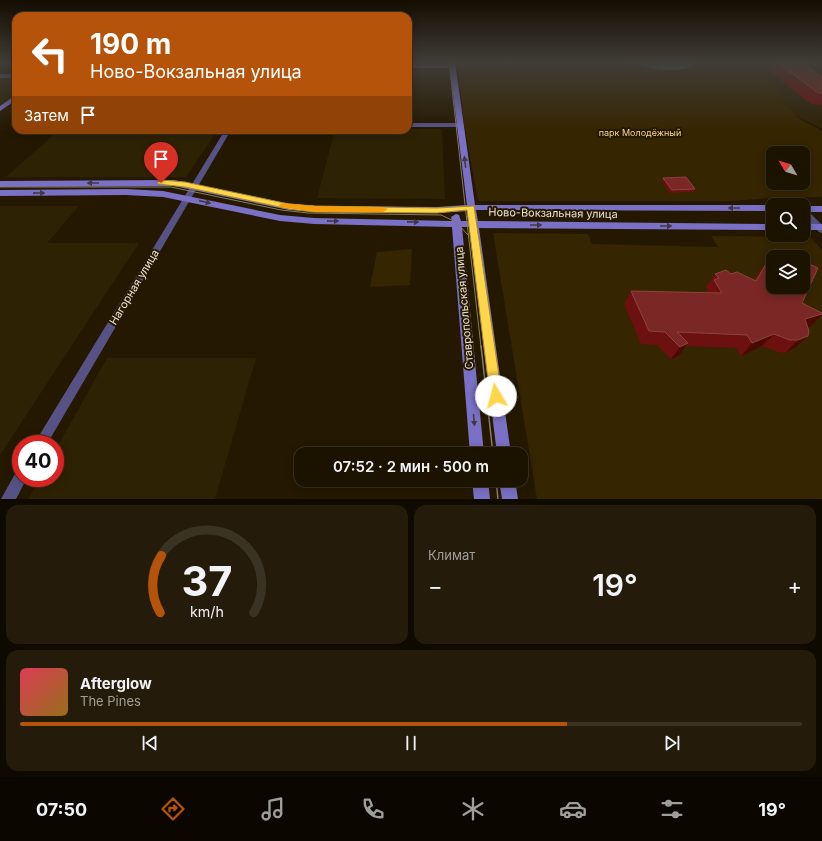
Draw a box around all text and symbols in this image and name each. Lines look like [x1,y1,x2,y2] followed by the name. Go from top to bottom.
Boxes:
[90,27,171,61] text: 190 m
[24,28,76,80] icon: left
[90,61,302,82] text: Ново-Вокзальная улица
[77,104,99,126] icon: arrive
[24,106,69,125] text: Затем
[599,127,681,138] park label: парк Молодёжный
[144,142,178,183] pin
[766,146,810,190] north arrow
[766,146,810,294] map controls
[150,148,172,170] icon: arrive
[462,156,469,168] one-way arrow
[86,180,99,186] one-way arrow
[33,190,46,196] one-way arrow
[766,198,810,242] button: search
[198,199,211,205] one-way arrow
[488,205,618,221] street label: Ново-Вокзальная улица
[727,205,740,211] one-way arrow
[327,218,340,224] one-way arrow
[407,219,420,225] one-way arrow
[530,222,543,228] one-way arrow
[660,223,673,229] one-way arrow
[452,246,476,370] street label: Ставропольская улица
[106,247,162,327] street label: Нагорная улица
[766,250,810,294] button: layers
[475,375,517,417] position arrow
[471,414,478,426] one-way arrow
[12,435,64,487] speed limit sign: 40
[333,457,489,476] text: 07:52 · 2 мин · 500 m
[428,547,475,563] text: Климат
[181,555,233,605] text: 37
[592,567,638,603] text: 19°
[428,573,443,599] text: −
[787,573,802,599] text: +
[190,602,224,619] text: km/h
[80,674,152,693] text: Afterglow
[80,693,141,709] text: The Pines
[139,732,161,754] icon: previous
[400,732,422,754] icon: pause
[661,732,683,754] icon: next
[159,795,187,823] icon: directions
[259,795,287,823] icon: music
[359,795,387,823] icon: phone
[459,795,487,823] icon: climate
[559,795,587,823] icon: car
[658,795,686,823] icon: filters
[36,799,87,820] text: 07:50
[758,799,786,820] text: 19°

